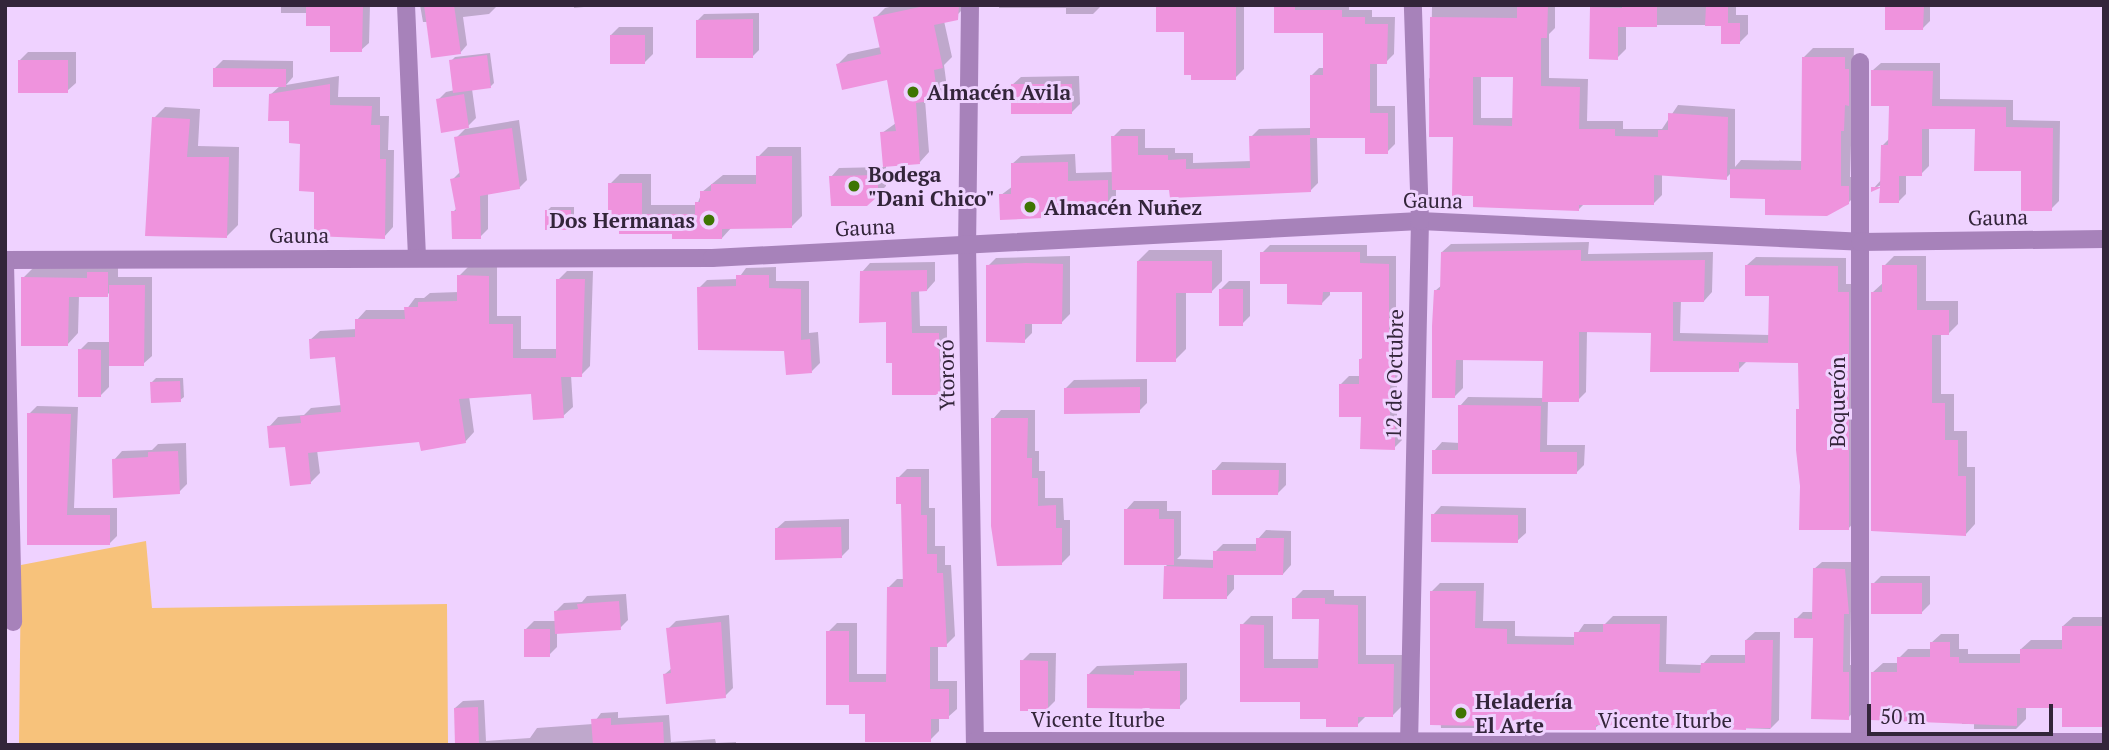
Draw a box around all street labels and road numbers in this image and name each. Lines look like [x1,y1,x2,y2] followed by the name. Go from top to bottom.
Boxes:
[1403,187,1463,213] street label: Gauna
[1968,204,2028,230] street label: Gauna
[834,213,896,241] street label: Gauna
[269,222,329,248] street label: Gauna
[1380,309,1408,439] street label: 12 de Octubre
[933,339,959,411] street label: Ytororó
[1824,357,1850,447] street label: Boquerón
[1031,706,1165,732] street label: Vicente Iturbe
[1598,707,1732,733] street label: Vicente Iturbe

